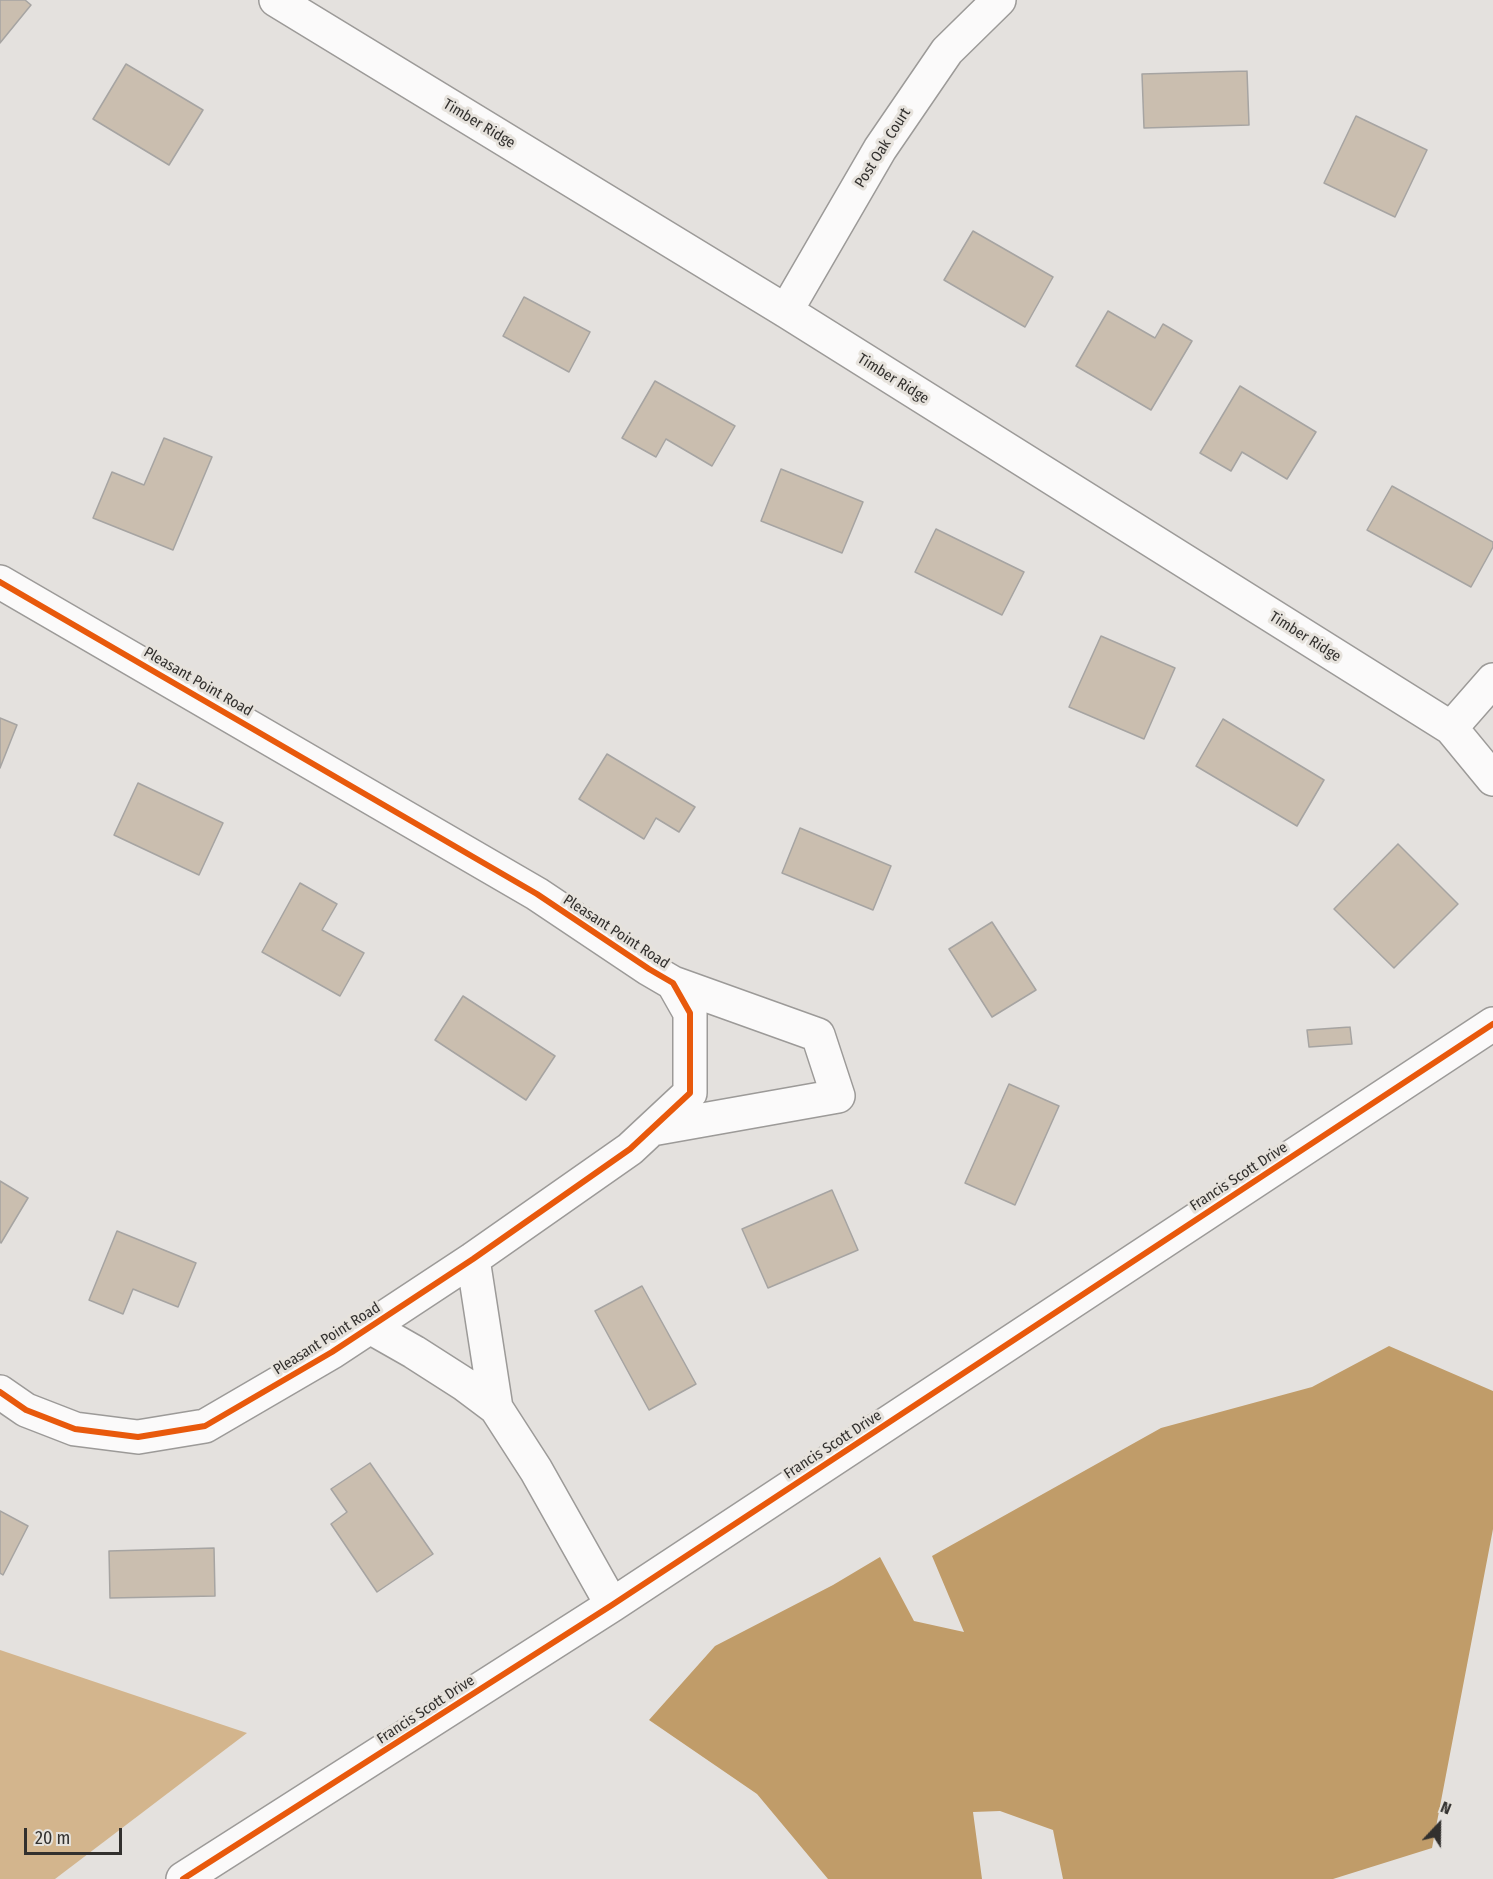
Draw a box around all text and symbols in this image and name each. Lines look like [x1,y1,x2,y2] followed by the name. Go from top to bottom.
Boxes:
[440,96,518,152] street label: Timber Ridge
[851,105,915,191] street label: Post Oak Court
[854,350,932,408] street label: Timber Ridge
[1266,608,1344,666] street label: Timber Ridge
[140,644,256,720] street label: Pleasant Point Road
[560,891,672,973] street label: Pleasant Point Road
[1187,1139,1291,1215] street label: Francis Scott Drive
[270,1299,384,1379] street label: Pleasant Point Road
[781,1407,885,1483] street label: Francis Scott Drive
[374,1672,478,1748] street label: Francis Scott Drive
[1409,1795,1469,1855] north arrow
[1438,1797,1454,1818] text: N
[27,1816,124,1854] scale bar
[35,1827,70,1849] text: 20 m

